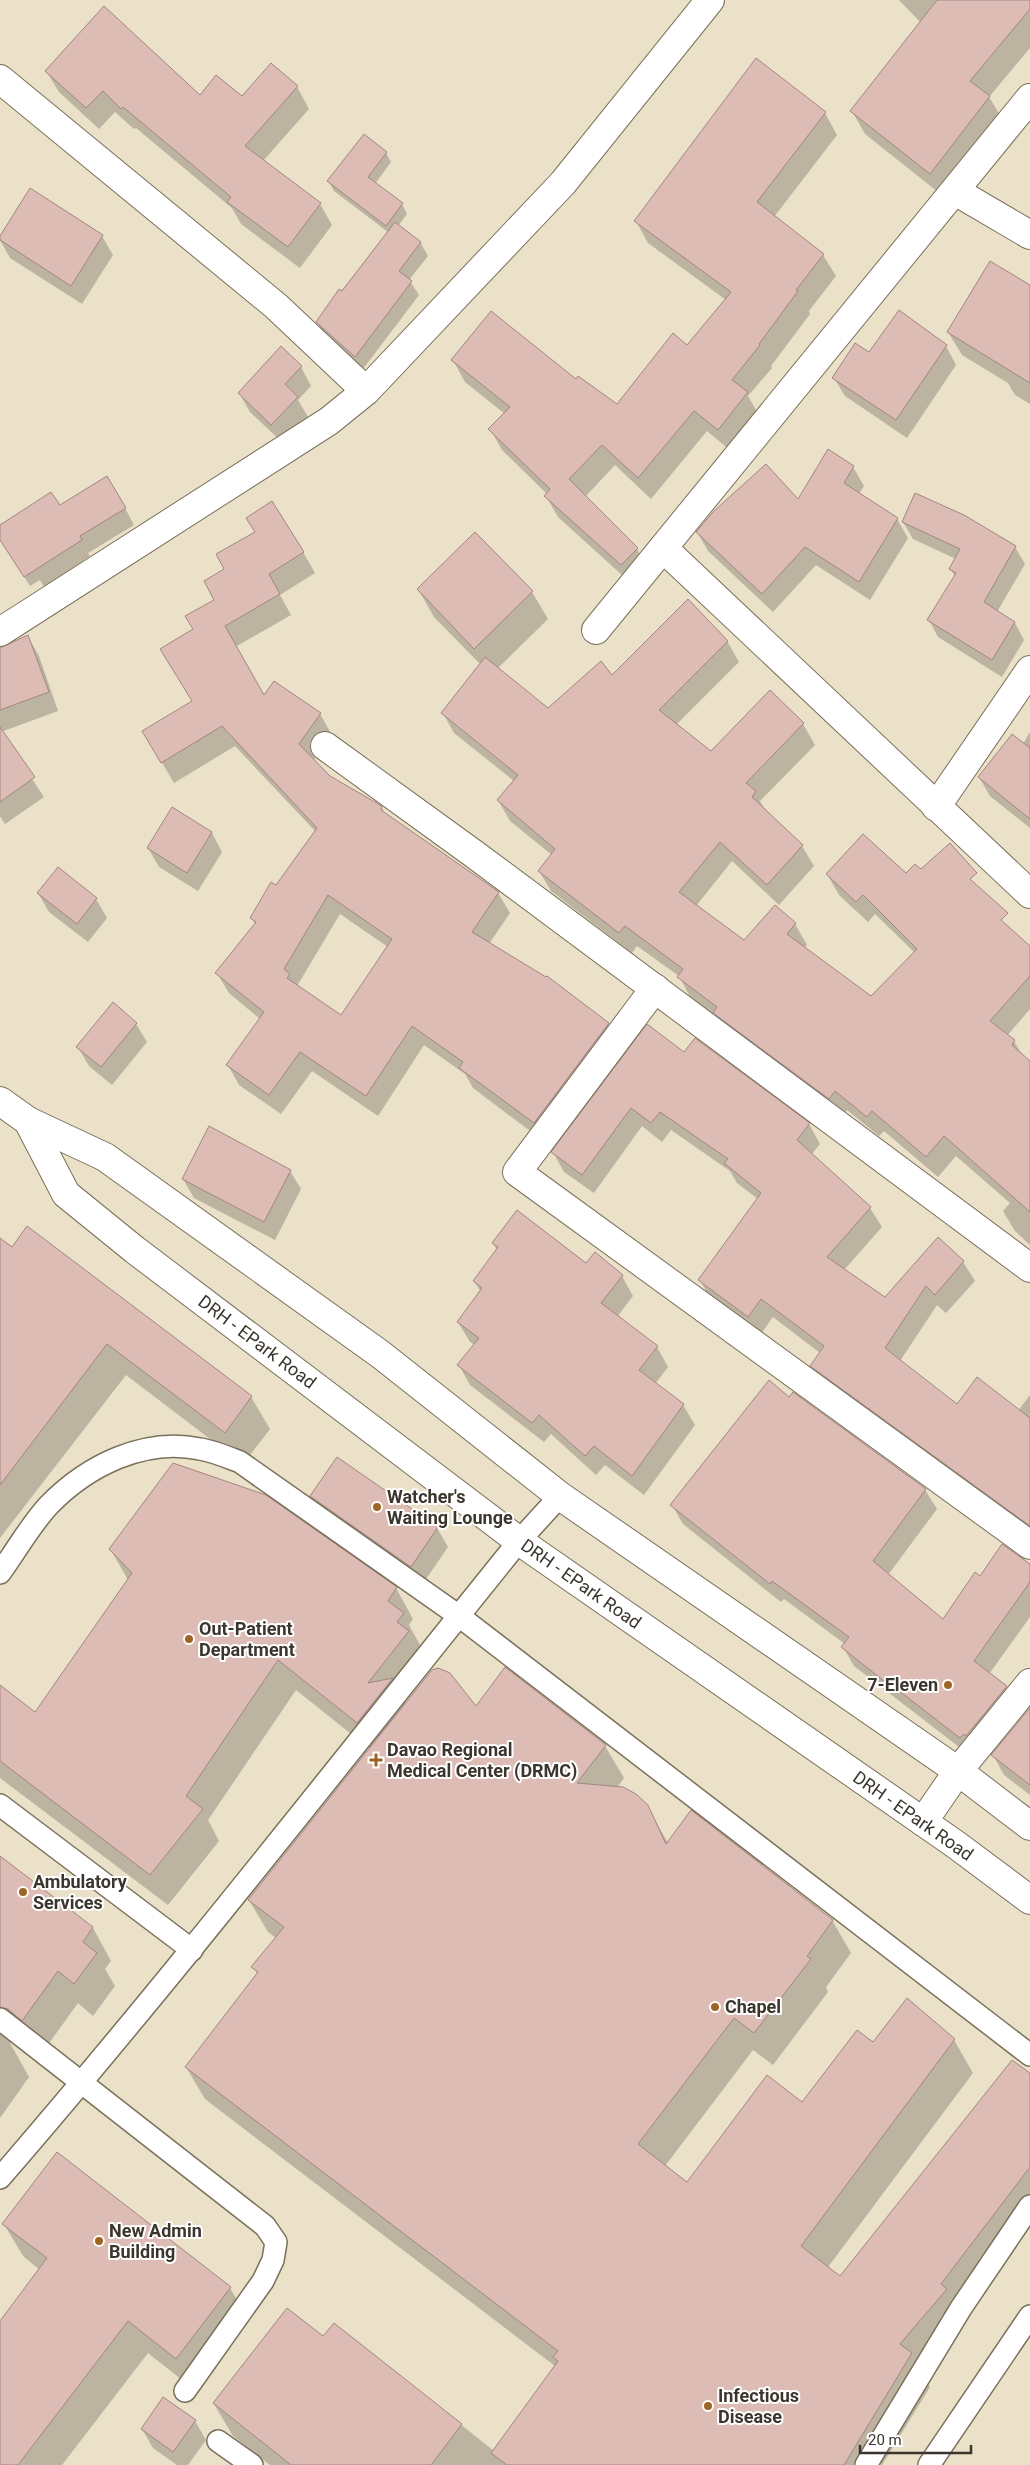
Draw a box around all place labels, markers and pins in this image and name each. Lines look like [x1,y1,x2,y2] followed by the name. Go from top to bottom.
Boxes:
[387,1486,513,1528] place label: Watcher's Waiting Lounge
[371,1501,383,1513] marker: Watcher's Waiting Lounge
[199,1618,295,1660] place label: Out-Patient Department
[183,1633,195,1645] marker: Out-Patient Department
[867,1674,938,1695] place label: 7-Eleven
[942,1679,954,1691] marker: 7-Eleven
[387,1739,577,1782] place label: Davao Regional Medical Center (DRMC)
[369,1753,383,1767] marker: Davao Regional Medical Center (DRMC)
[33,1871,128,1913] place label: Ambulatory Services
[17,1886,29,1898] marker: Ambulatory Services
[725,1996,781,2017] place label: Chapel
[709,2001,721,2013] marker: Chapel
[109,2220,202,2262] place label: New Admin Building
[93,2235,105,2247] marker: New Admin Building
[718,2385,799,2427] place label: Infectious Disease
[702,2400,714,2412] marker: Infectious Disease

